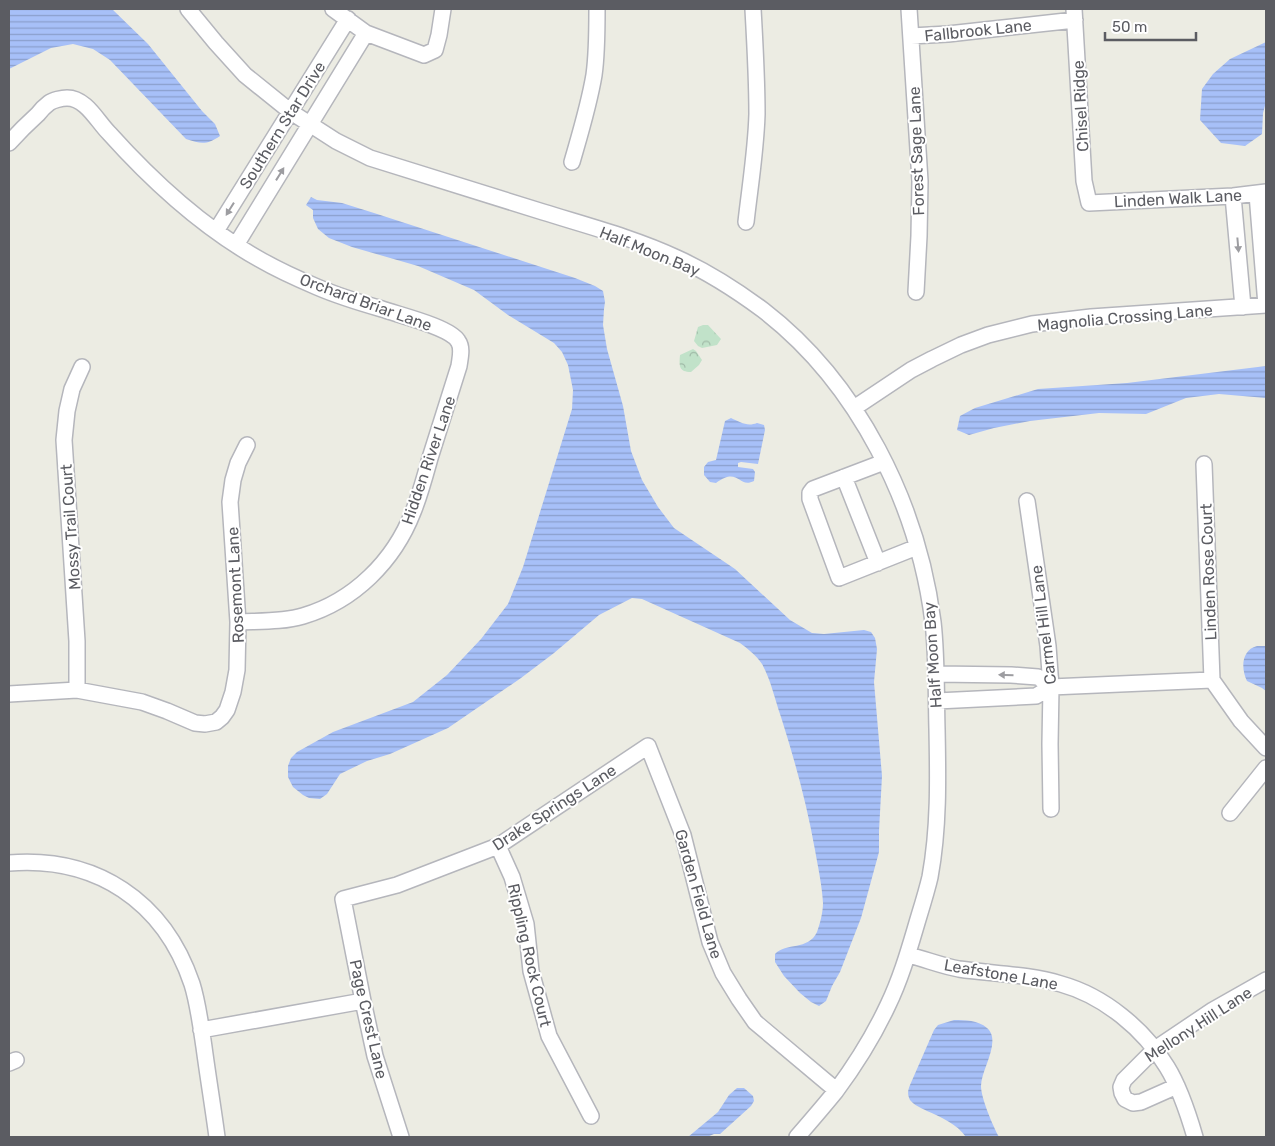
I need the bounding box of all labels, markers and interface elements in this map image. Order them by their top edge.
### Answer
scale bar [1105,10,1196,42]
street label: Fallbrook Lane [923,15,1033,46]
text: 50 m [1112,18,1147,36]
street label: Southern Star Drive [236,58,329,192]
street label: Chisel Ridge [1069,60,1092,152]
street label: Forest Sage Lane [905,86,928,216]
one-way arrow [275,167,285,180]
street label: Linden Walk Lane [1114,186,1243,211]
one-way arrow [225,203,234,216]
street label: Half Moon Bay [597,223,703,280]
one-way arrow [1234,237,1242,253]
street label: Orchard Briar Lane [297,270,434,335]
street label: Magnolia Crossing Lane [1036,300,1214,335]
street label: Hidden River Lane [398,393,459,527]
street label: Mossy Trail Court [57,463,84,591]
street label: Linden Rose Court [1197,503,1220,641]
street label: Rosemont Lane [223,526,248,644]
street label: Carmel Hill Lane [1027,564,1060,686]
street label: Half Moon Bay [919,601,946,709]
one-way arrow [997,671,1013,679]
street label: Drake Springs Lane [489,760,620,855]
street label: Garden Field Lane [671,827,726,961]
street label: Rippling Rock Court [504,882,555,1029]
street label: Leafstone Lane [942,955,1059,994]
street label: Page Crest Lane [346,958,391,1081]
street label: Mellony Hill Lane [1141,983,1255,1066]

